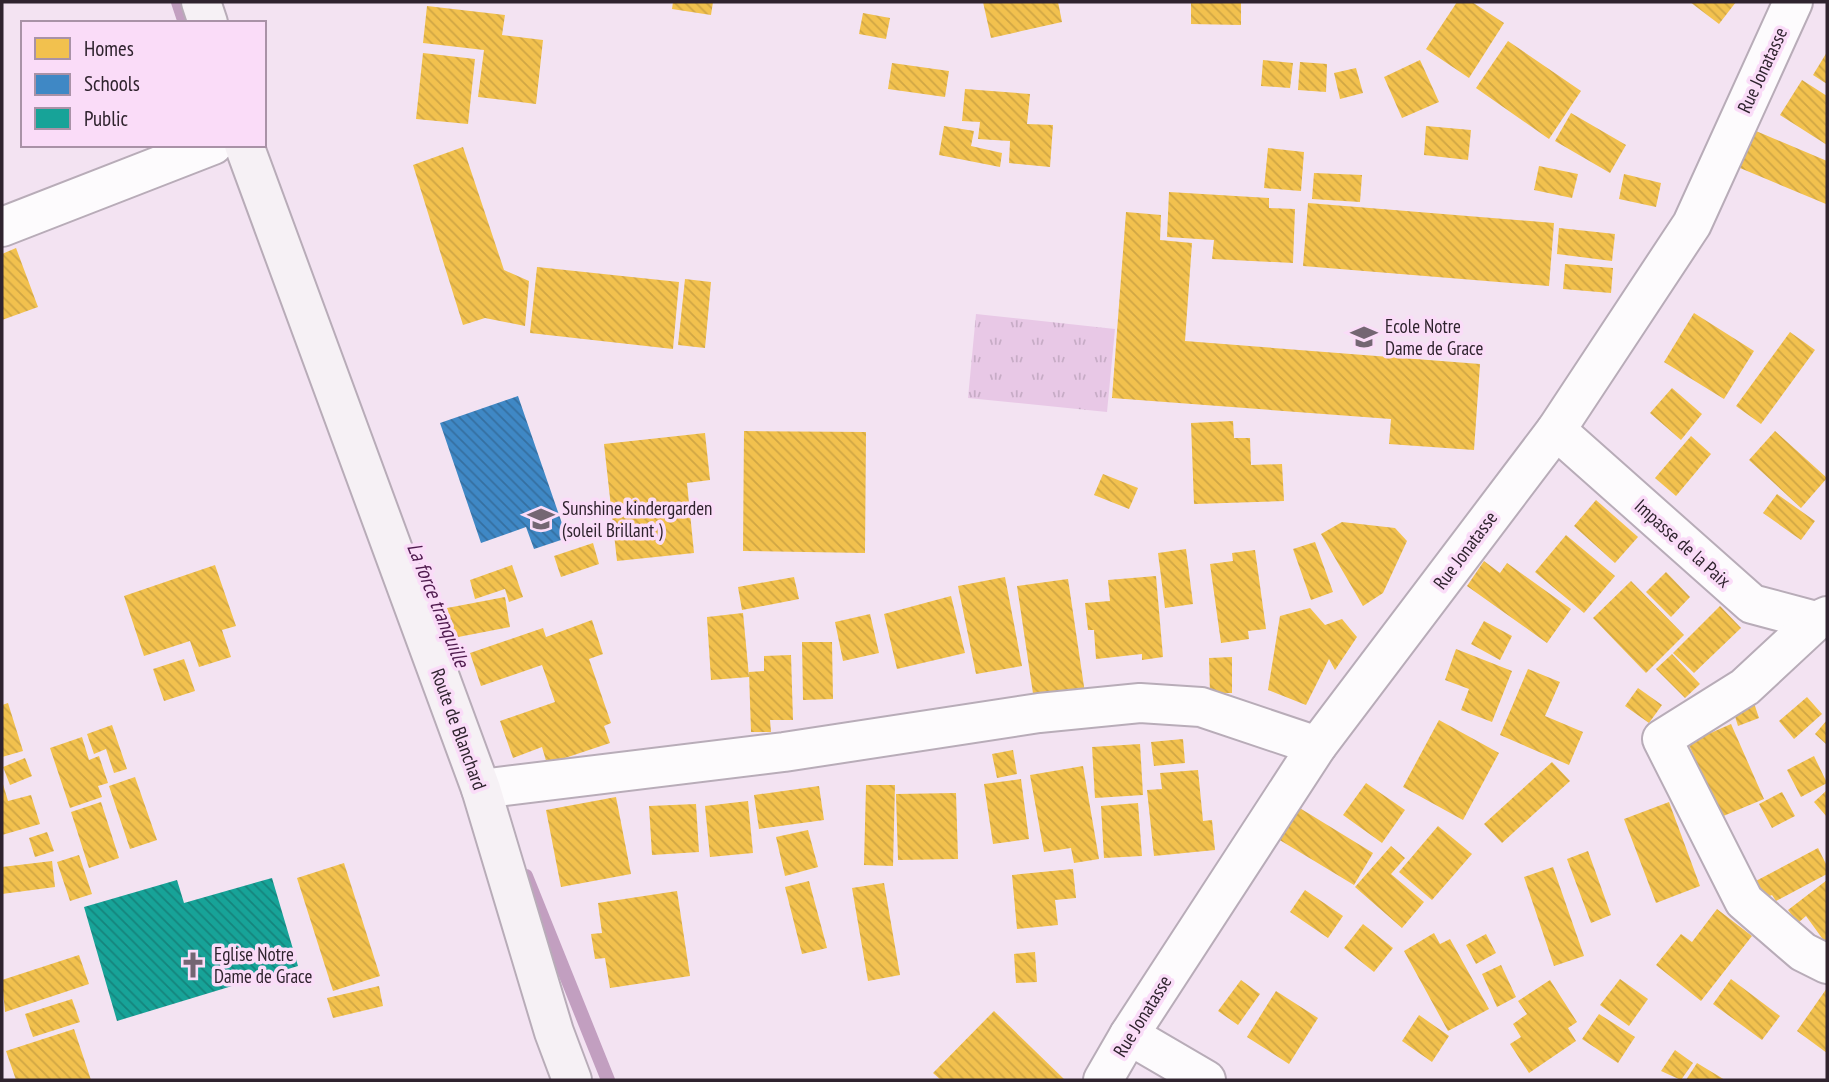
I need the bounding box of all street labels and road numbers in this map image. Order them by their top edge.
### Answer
street label: Rue Jonatasse [1732,23,1792,117]
street label: Impasse de la Paix [1630,494,1736,593]
street label: Rue Jonatasse [1428,506,1502,594]
street label: Route de Blanchard [426,665,492,793]
street label: Rue Jonatasse [1108,971,1176,1061]

